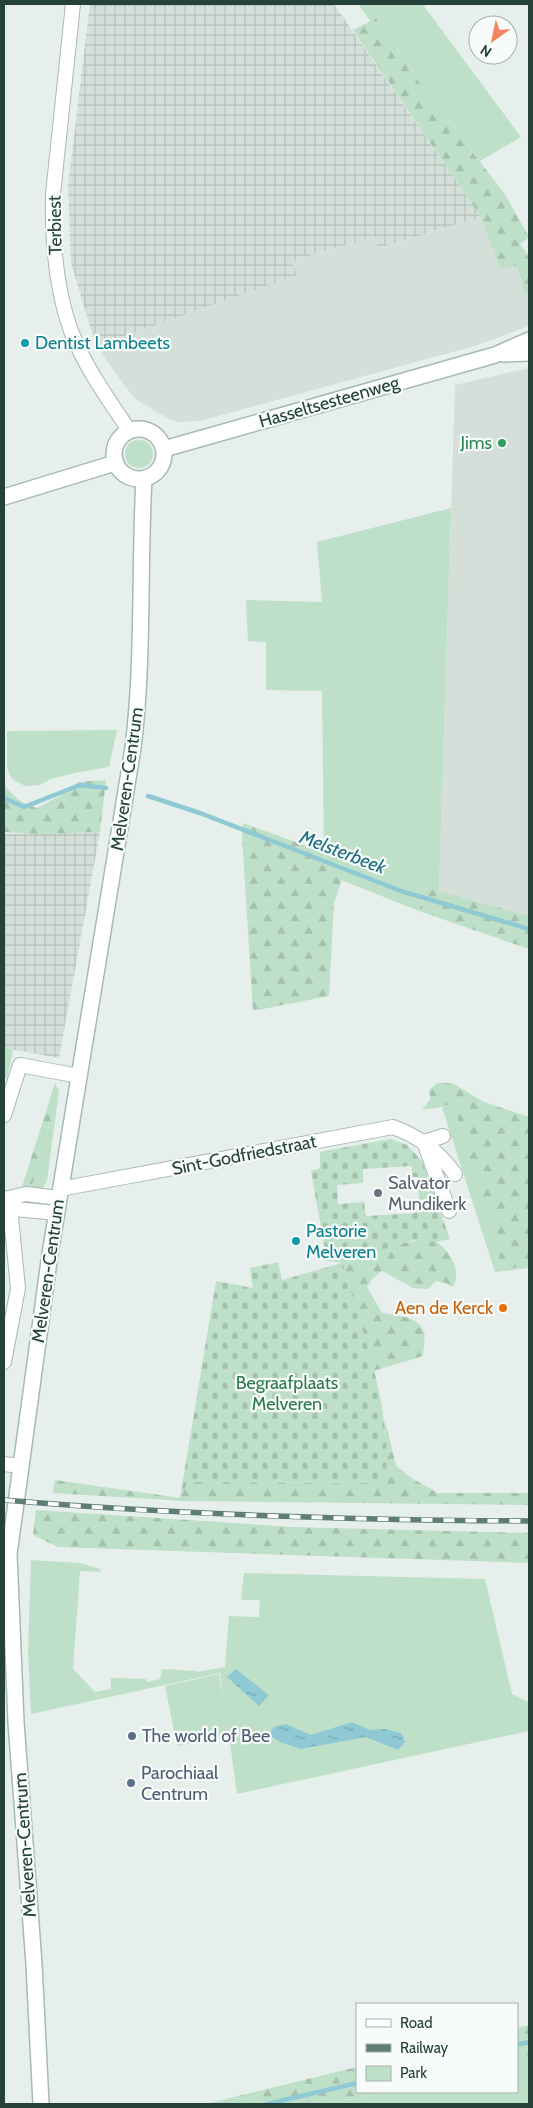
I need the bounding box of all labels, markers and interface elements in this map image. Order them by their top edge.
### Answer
north arrow [468,15,518,65]
text: N [477,41,495,61]
street label: Terbiest [43,195,67,255]
place label: Dentist Lambeets [35,332,170,354]
marker: Dentist Lambeets [19,337,31,349]
street label: Hasseltsesteenweg [256,371,403,433]
place label: Jims [460,432,492,454]
marker: Jims [496,437,508,449]
street label: Melveren-Centrum [106,706,148,852]
water label: Melsterbeek [296,825,390,879]
street label: Sint-Godfriedstraat [170,1130,318,1180]
place label: Salvator Mundikerk [388,1172,467,1215]
marker: Salvator Mundikerk [372,1187,384,1199]
street label: Melveren-Centrum [27,1198,69,1344]
place label: Pastorie Melveren [306,1220,376,1263]
marker: Pastorie Melveren [290,1235,302,1247]
place label: Aen de Kerck [395,1297,494,1319]
marker: Aen de Kerck [497,1302,509,1314]
park label: Begraafplaats Melveren [236,1372,338,1415]
place label: The world of Bee [142,1725,270,1747]
marker: The world of Bee [126,1730,138,1742]
place label: Parochiaal Centrum [141,1762,219,1805]
street label: Melveren-Centrum [9,1772,41,1918]
marker: Parochiaal Centrum [125,1777,137,1789]
legend [356,2003,518,2093]
text: Road [400,2014,433,2032]
text: Railway [400,2039,449,2057]
text: Park [400,2064,427,2082]

